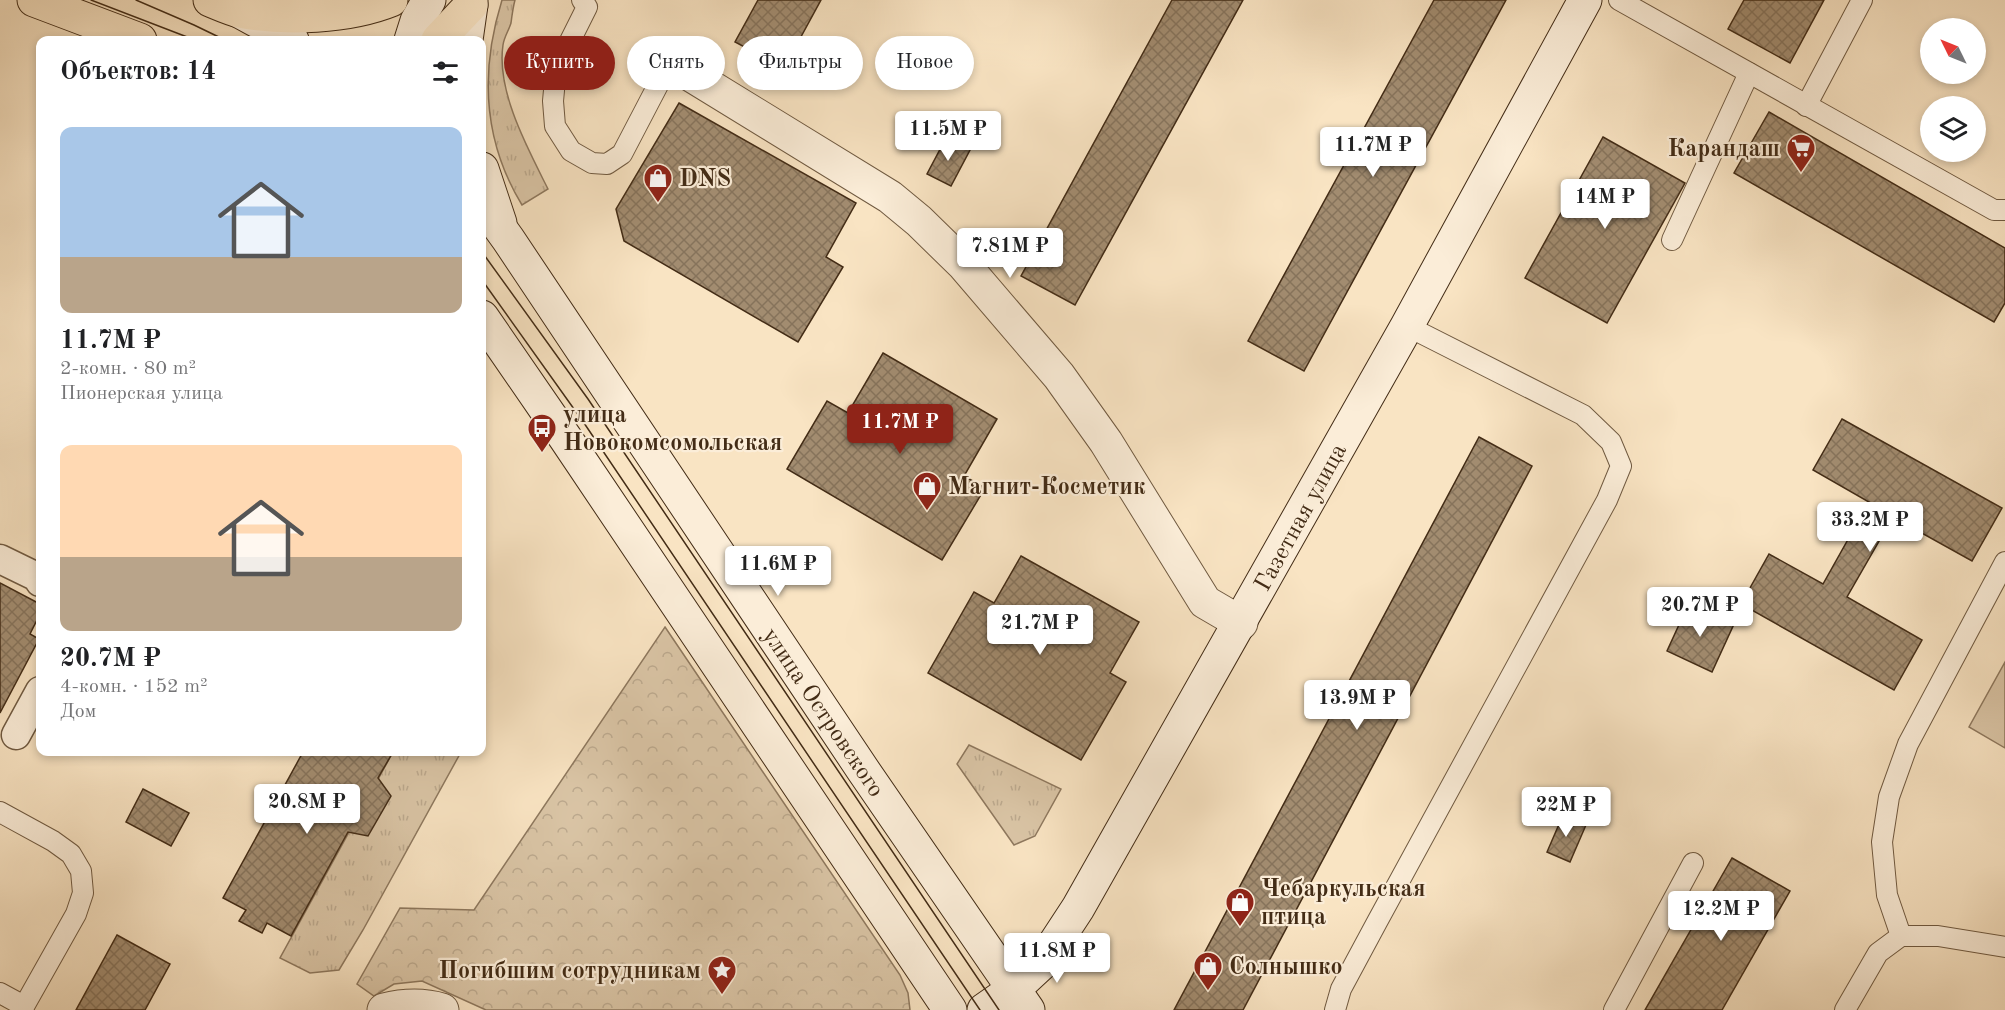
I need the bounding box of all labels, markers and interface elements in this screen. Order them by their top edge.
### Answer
north arrow [1920,18,1986,84]
map controls [1920,18,1986,162]
chip: Купить [504,36,615,90]
chip: Снять [627,36,725,90]
chip: Фильтры [737,36,863,90]
chip: Новое [875,36,974,90]
icon: filters [429,56,462,89]
text: Объектов: 14 [60,59,216,85]
button: layers [1920,96,1986,162]
pin: 11.5M ₽ [893,111,1003,162]
text: 11.5M ₽ [909,120,987,140]
pin: 11.7M ₽ [1318,127,1428,178]
supermarket icon: Карандаш [1785,132,1817,174]
text: 11.7M ₽ [1334,136,1412,156]
place label: Карандаш [1667,138,1780,162]
shop icon: DNS [642,162,674,204]
icon: home [207,166,315,274]
place label: DNS [679,168,731,192]
pin: 14M ₽ [1563,179,1647,230]
text: 14M ₽ [1575,188,1635,208]
pin: 7.81M ₽ [955,228,1065,279]
text: 7.81M ₽ [971,237,1049,257]
text: 11.7M ₽ [60,328,161,354]
text: 2-комн. · 80 m² [60,359,196,379]
text: Пионерская улица [60,384,223,404]
place label: улица Новокомсомольская [563,404,782,456]
pin: 11.7M ₽ [845,404,955,455]
bus stop icon: улица Новокомсомольская [526,412,558,454]
text: 11.7M ₽ [861,413,939,433]
street label: Газетная улица [1251,440,1352,596]
shop icon: Магнит-Косметик [911,470,943,512]
place label: Магнит-Косметик [948,476,1146,500]
icon: home [207,484,315,592]
pin: 33.2M ₽ [1815,502,1925,553]
text: 33.2M ₽ [1831,511,1909,531]
pin: 11.6M ₽ [723,546,833,597]
text: 11.6M ₽ [739,555,817,575]
pin: 20.7M ₽ [1645,587,1755,638]
text: 20.7M ₽ [1661,596,1739,616]
pin: 21.7M ₽ [985,605,1095,656]
text: 21.7M ₽ [1001,614,1079,634]
street label: улица Островского [757,624,888,802]
text: 20.7M ₽ [60,646,161,672]
text: 4-комн. · 152 m² [60,677,208,697]
pin: 13.9M ₽ [1302,680,1412,731]
text: 13.9M ₽ [1318,689,1396,709]
text: Дом [60,702,96,722]
pin: 20.8M ₽ [252,784,362,835]
pin: 22M ₽ [1524,787,1608,838]
text: 20.8M ₽ [268,793,346,813]
text: 22M ₽ [1536,796,1596,816]
place label: Чебаркульская птица [1261,878,1426,930]
shop icon: Чебаркульская птица [1224,886,1256,928]
pin: 12.2M ₽ [1666,891,1776,942]
text: 12.2M ₽ [1682,900,1760,920]
pin: 11.8M ₽ [1002,933,1112,984]
text: 11.8M ₽ [1018,942,1096,962]
shop icon: Солнышко [1192,950,1224,992]
place icon: Погибшим сотрудникам [706,954,738,996]
place label: Солнышко [1229,956,1343,980]
place label: Погибшим сотрудникам [438,960,701,984]

